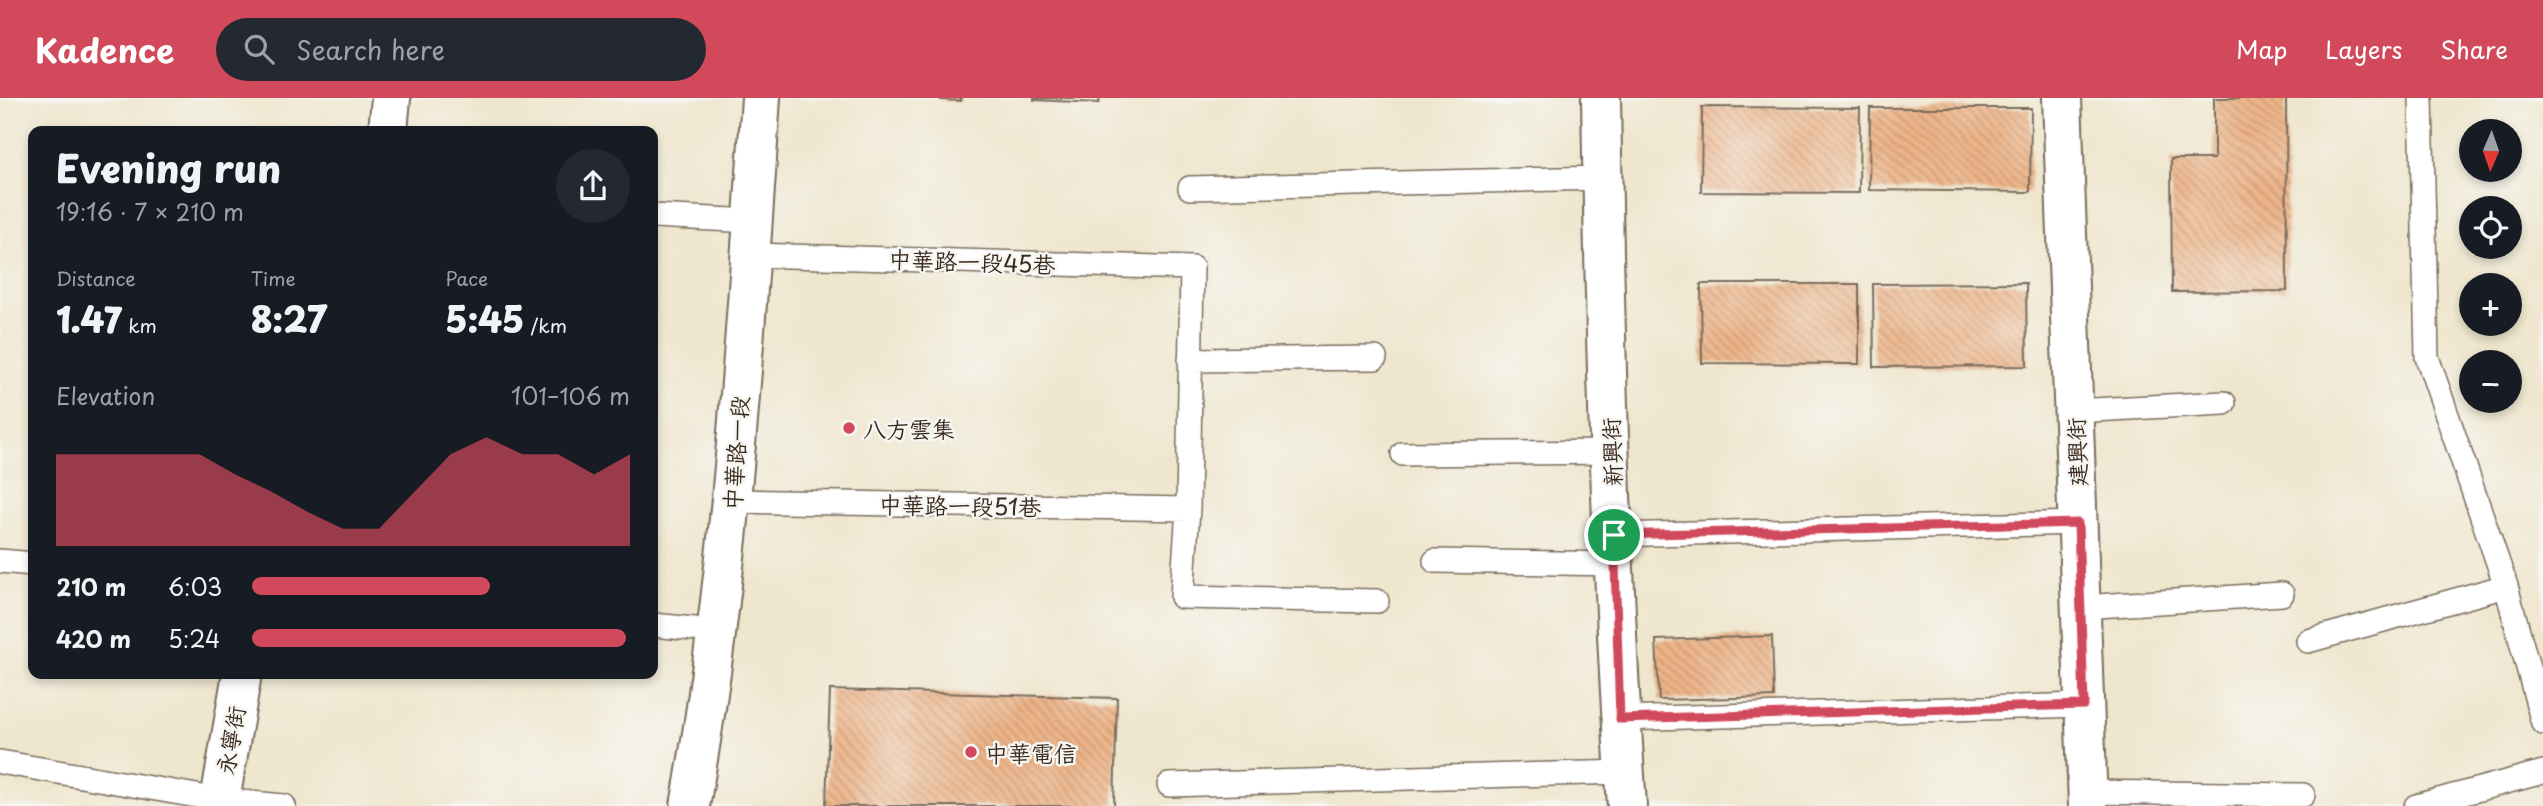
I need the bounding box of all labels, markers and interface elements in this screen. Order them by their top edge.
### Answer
search box [216,18,706,81]
text: Kadence [35,24,174,74]
icon: search [240,30,278,68]
text: Search here [296,30,445,69]
text: Map [2236,31,2287,67]
text: Layers [2325,31,2402,67]
text: Share [2440,31,2508,67]
north arrow [2459,119,2522,182]
map controls [2459,119,2522,413]
text: Evening run [56,139,281,196]
button: share [556,149,630,223]
text: 19:16 · 7 × 210 m [56,194,244,229]
button: locate [2459,196,2522,259]
street label: 中華路一段45巷 [888,241,1057,281]
text: Distance [56,264,136,292]
text: Time [251,264,296,292]
text: Pace [445,264,488,292]
button: + [2459,273,2522,336]
text: 1.47 [56,292,122,345]
text: 8:27 [251,292,327,345]
text: 5:45 [445,292,524,345]
text: km [122,311,157,339]
text: /km [524,311,567,339]
button: − [2459,350,2522,413]
text: Elevation [56,378,155,413]
text: 101–106 m [511,378,630,413]
street label: 中華路一段 [714,394,756,512]
place label: 八方雲集 [863,411,955,446]
street label: 新興街 [1592,417,1630,487]
street label: 建興街 [2057,417,2095,487]
marker: 八方雲集 [841,420,857,436]
street label: 中華路一段51巷 [878,486,1043,524]
pin [1584,505,1644,565]
icon: arrive [1595,516,1633,554]
text: 210 m [56,569,126,604]
text: 6:03 [168,569,222,604]
text: 420 m [56,621,131,656]
text: 5:24 [168,621,220,656]
street label: 永寧街 [207,703,253,777]
place label: 中華電信 [985,735,1077,770]
marker: 中華電信 [963,744,979,760]

